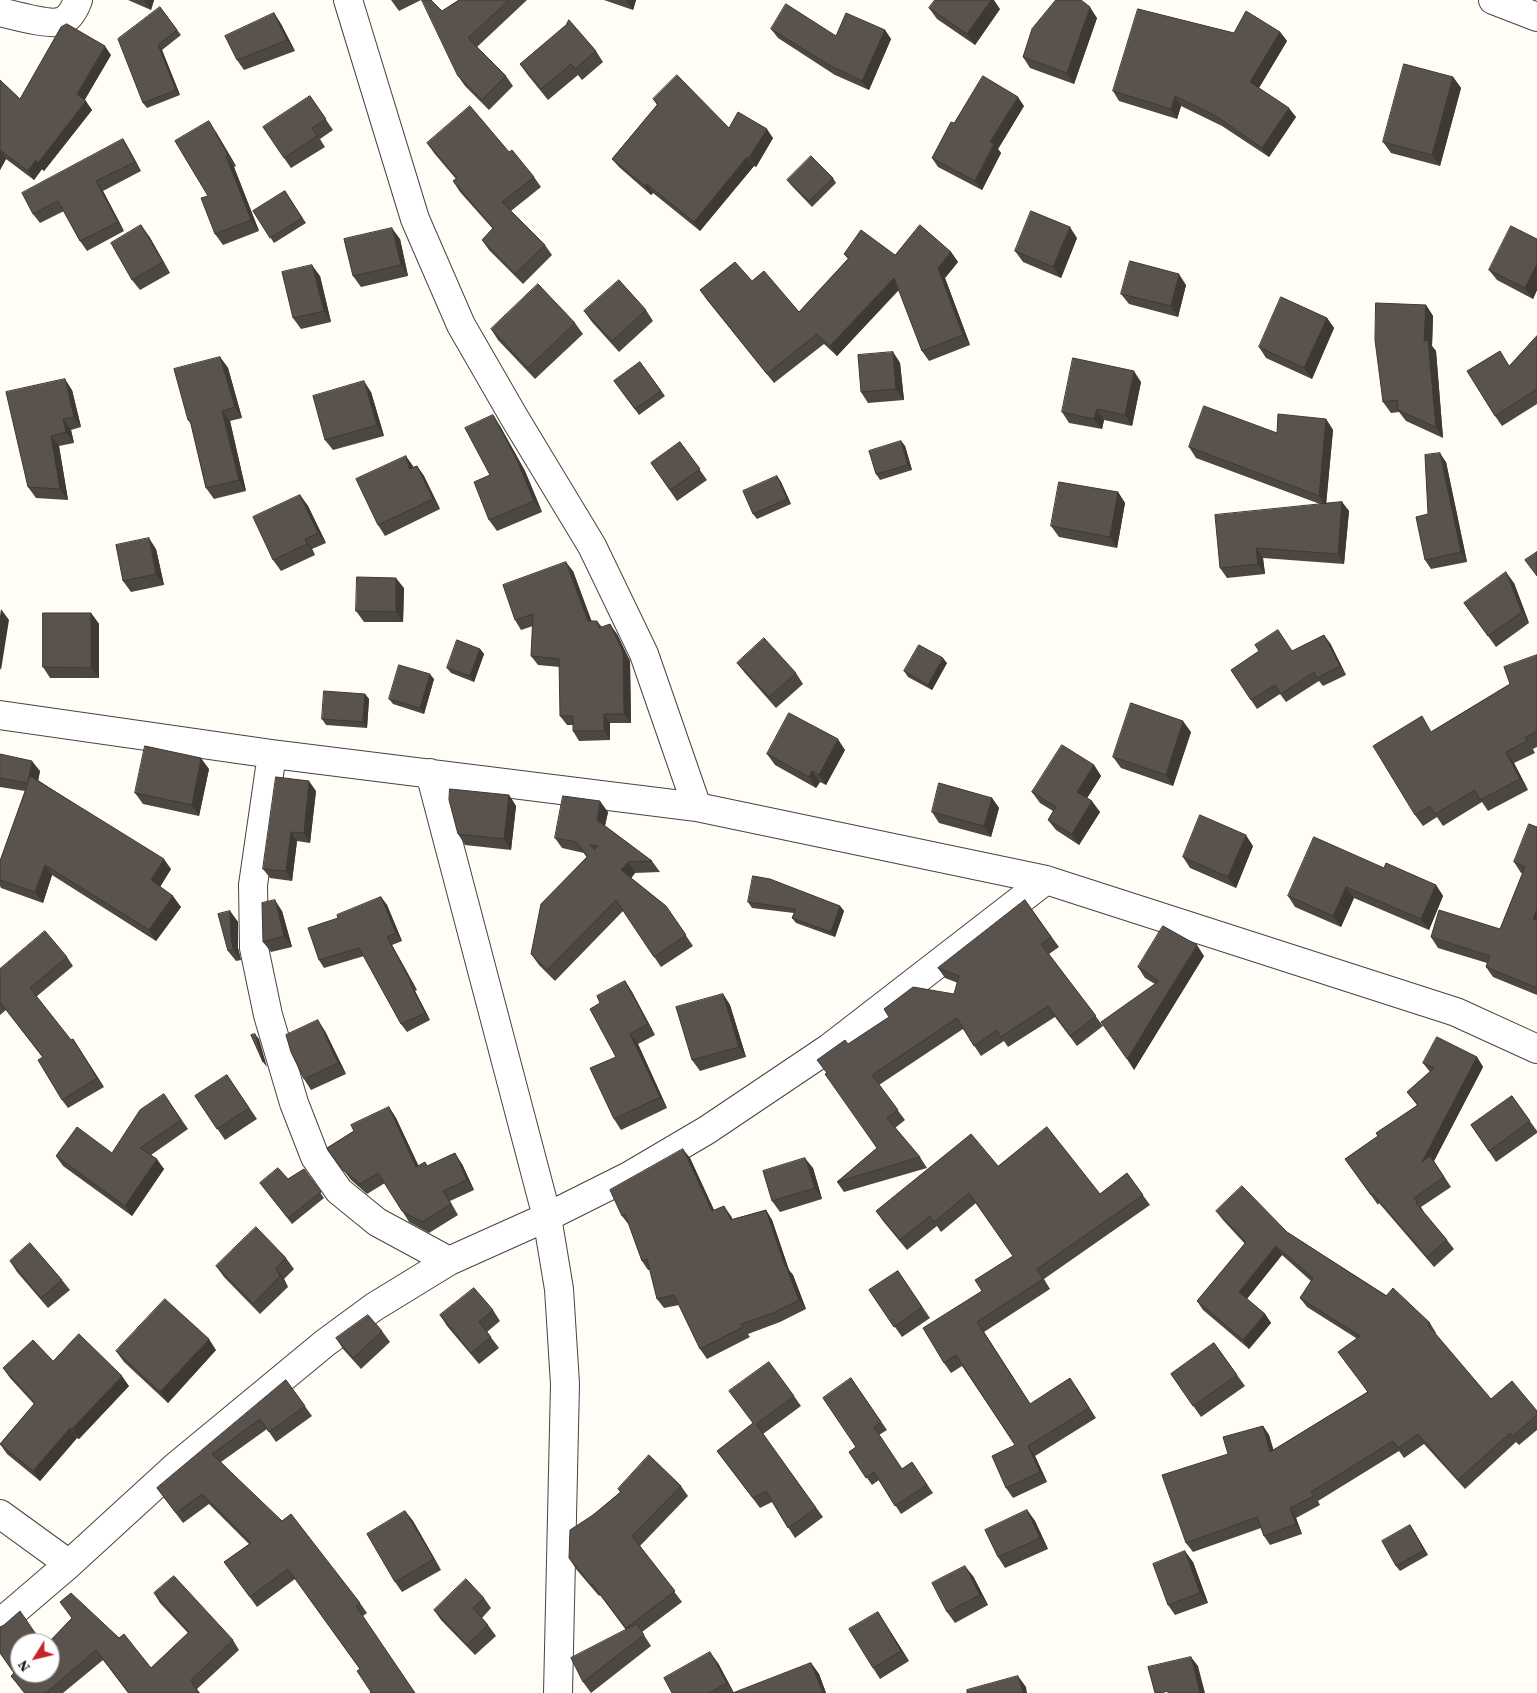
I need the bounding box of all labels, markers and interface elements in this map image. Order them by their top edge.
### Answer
north arrow [10,1633,60,1683]
text: N [13,1656,35,1676]

